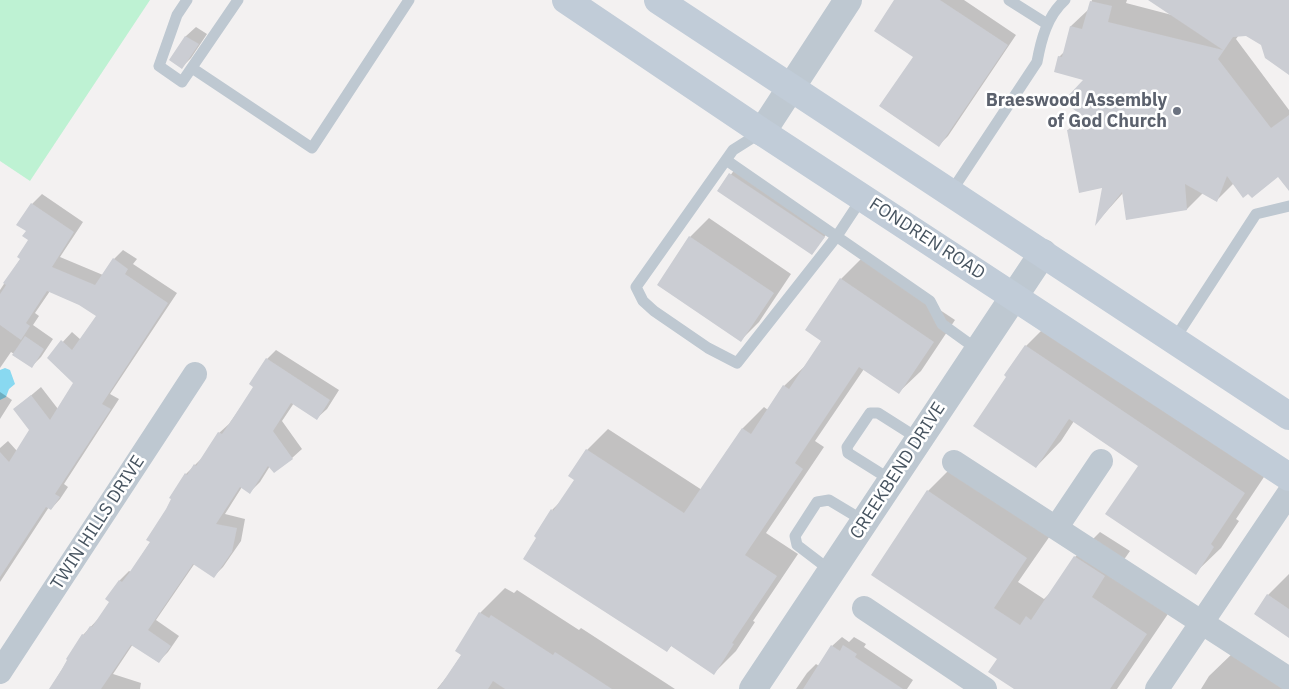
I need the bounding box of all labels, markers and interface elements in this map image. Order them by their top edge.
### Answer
place label: Braeswood Assembly of God Church [986,90,1167,132]
marker: Braeswood Assembly of God Church [1171,105,1183,117]
street label: FONDREN ROAD [865,194,989,284]
street label: CREEKBEND DRIVE [846,399,950,543]
street label: TWIN HILLS DRIVE [47,452,149,594]

